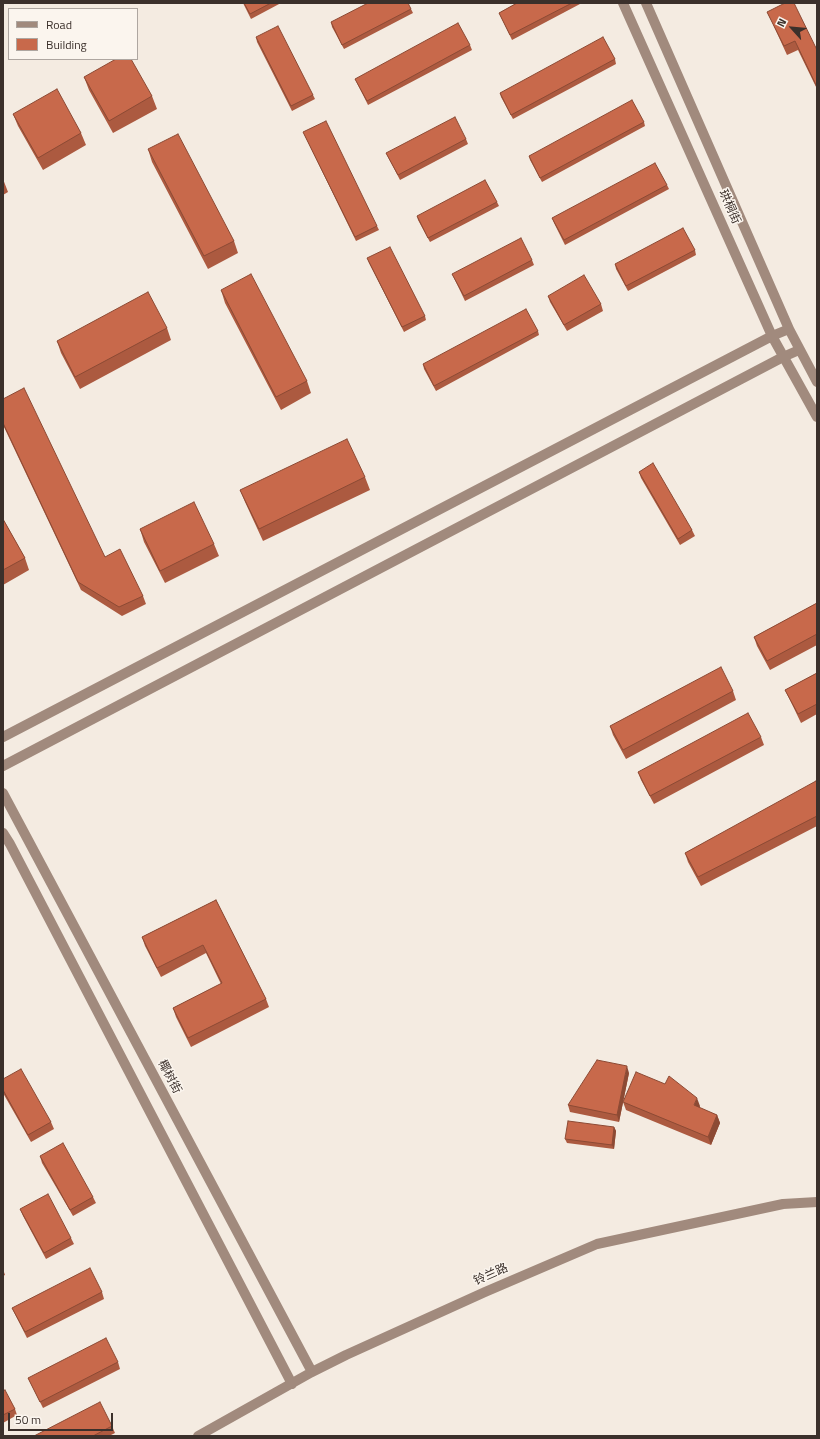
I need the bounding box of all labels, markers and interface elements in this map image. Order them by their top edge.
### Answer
legend [8,8,138,60]
north arrow [772,8,812,48]
text: Road [46,15,72,34]
text: N [772,16,790,30]
text: Building [46,35,87,54]
street label: 珙桐街 [715,188,743,226]
street label: 椰树街 [154,1058,184,1096]
street label: 铃兰路 [472,1261,510,1289]
scale bar [10,1405,115,1431]
text: 50 m [15,1410,41,1429]

